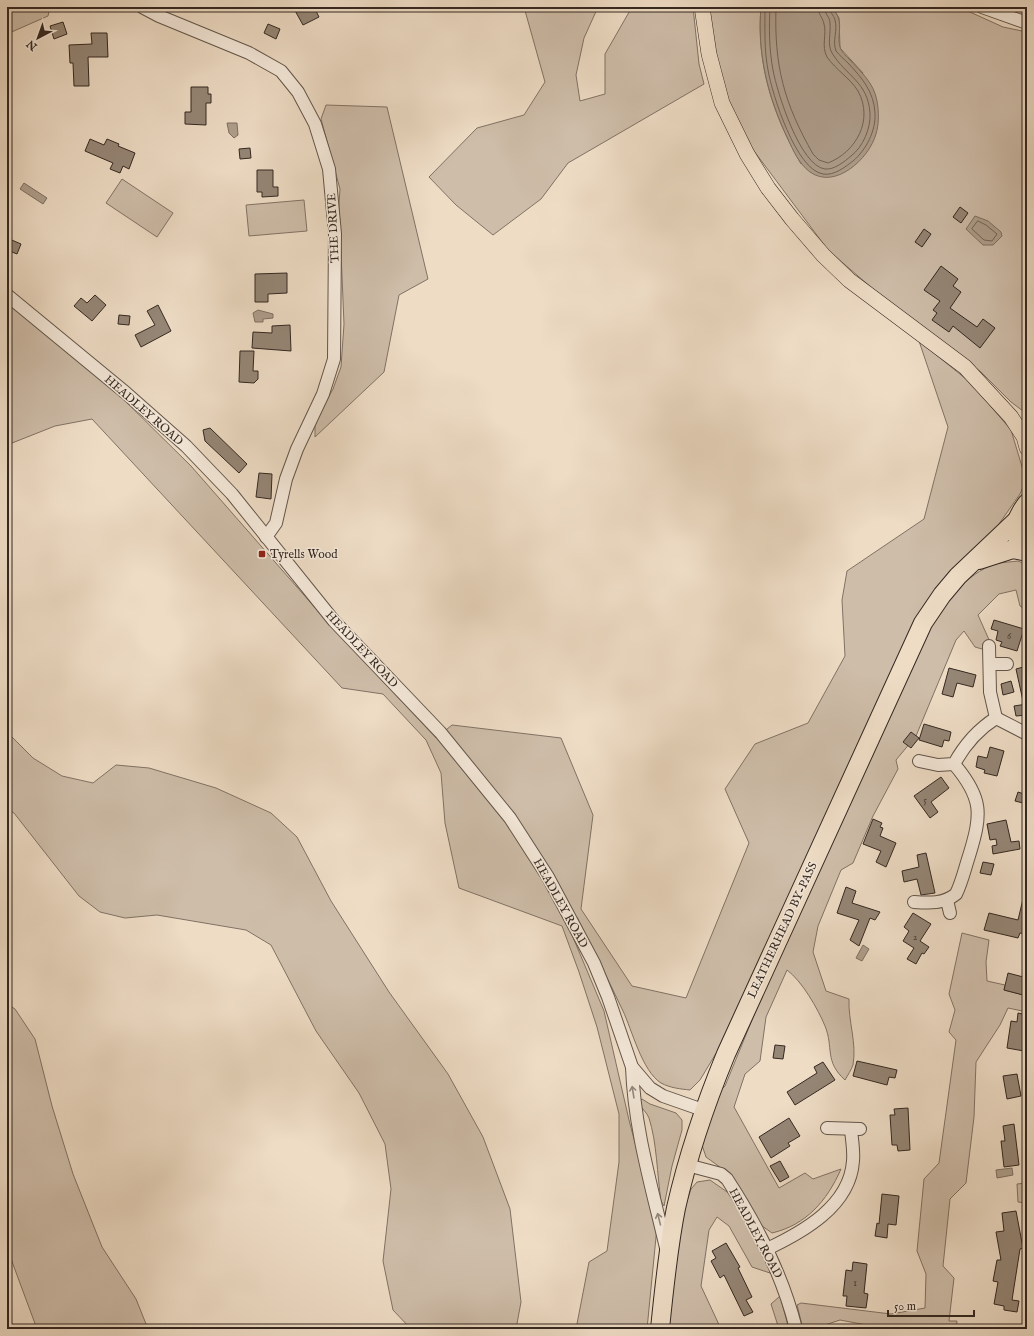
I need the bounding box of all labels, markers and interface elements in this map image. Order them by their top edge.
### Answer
north arrow [18,18,58,58]
text: N [24,36,41,54]
street label: THE DRIVE [324,193,343,263]
street label: HEADLEY ROAD [101,372,187,449]
place label: Tyrells Wood [270,547,338,562]
marker: Tyrells Wood [257,549,267,559]
street label: HEADLEY ROAD [322,608,401,691]
house number: 6 [1007,630,1012,643]
house number: 5 [923,794,927,807]
street label: HEADLEY ROAD [530,856,592,951]
street label: LEATHERHEAD BY-PASS [744,860,821,1001]
house number: 2 [913,931,918,944]
one-way arrow [629,1085,637,1098]
street label: HEADLEY ROAD [725,1186,786,1281]
one-way arrow [655,1213,663,1226]
house number: 1 [853,1277,857,1290]
scale bar [888,1292,974,1318]
text: 50 m [894,1299,916,1314]

